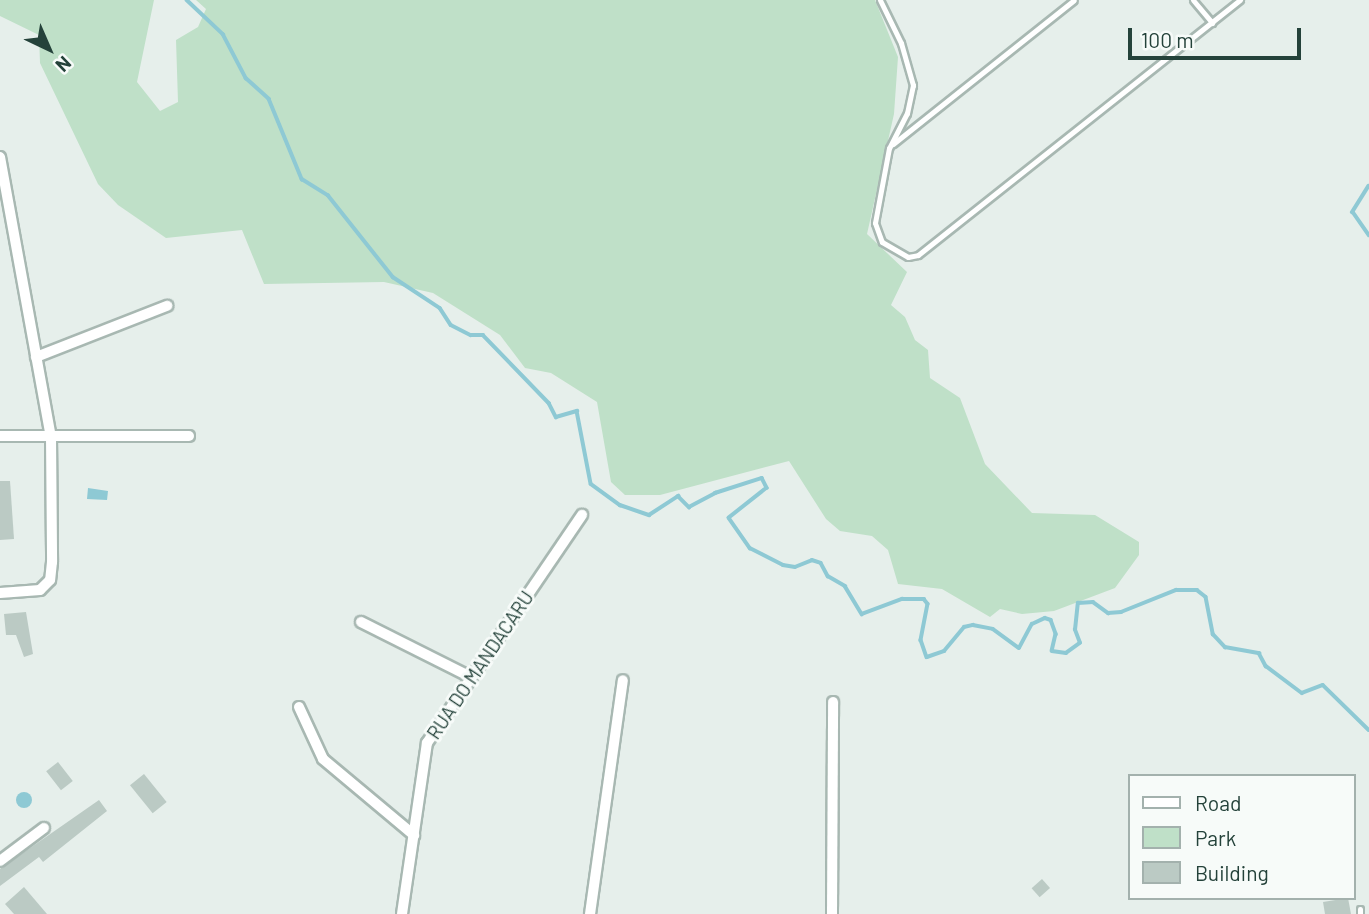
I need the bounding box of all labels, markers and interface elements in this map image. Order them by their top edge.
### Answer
north arrow [14,14,84,84]
scale bar [1131,14,1304,58]
text: 100 m [1141,27,1194,52]
text: N [51,52,76,77]
street label: RUA DO MANDACARU [422,587,538,743]
legend [1128,774,1355,900]
text: Road [1195,790,1241,815]
text: Park [1195,825,1236,850]
text: Building [1195,860,1269,885]

